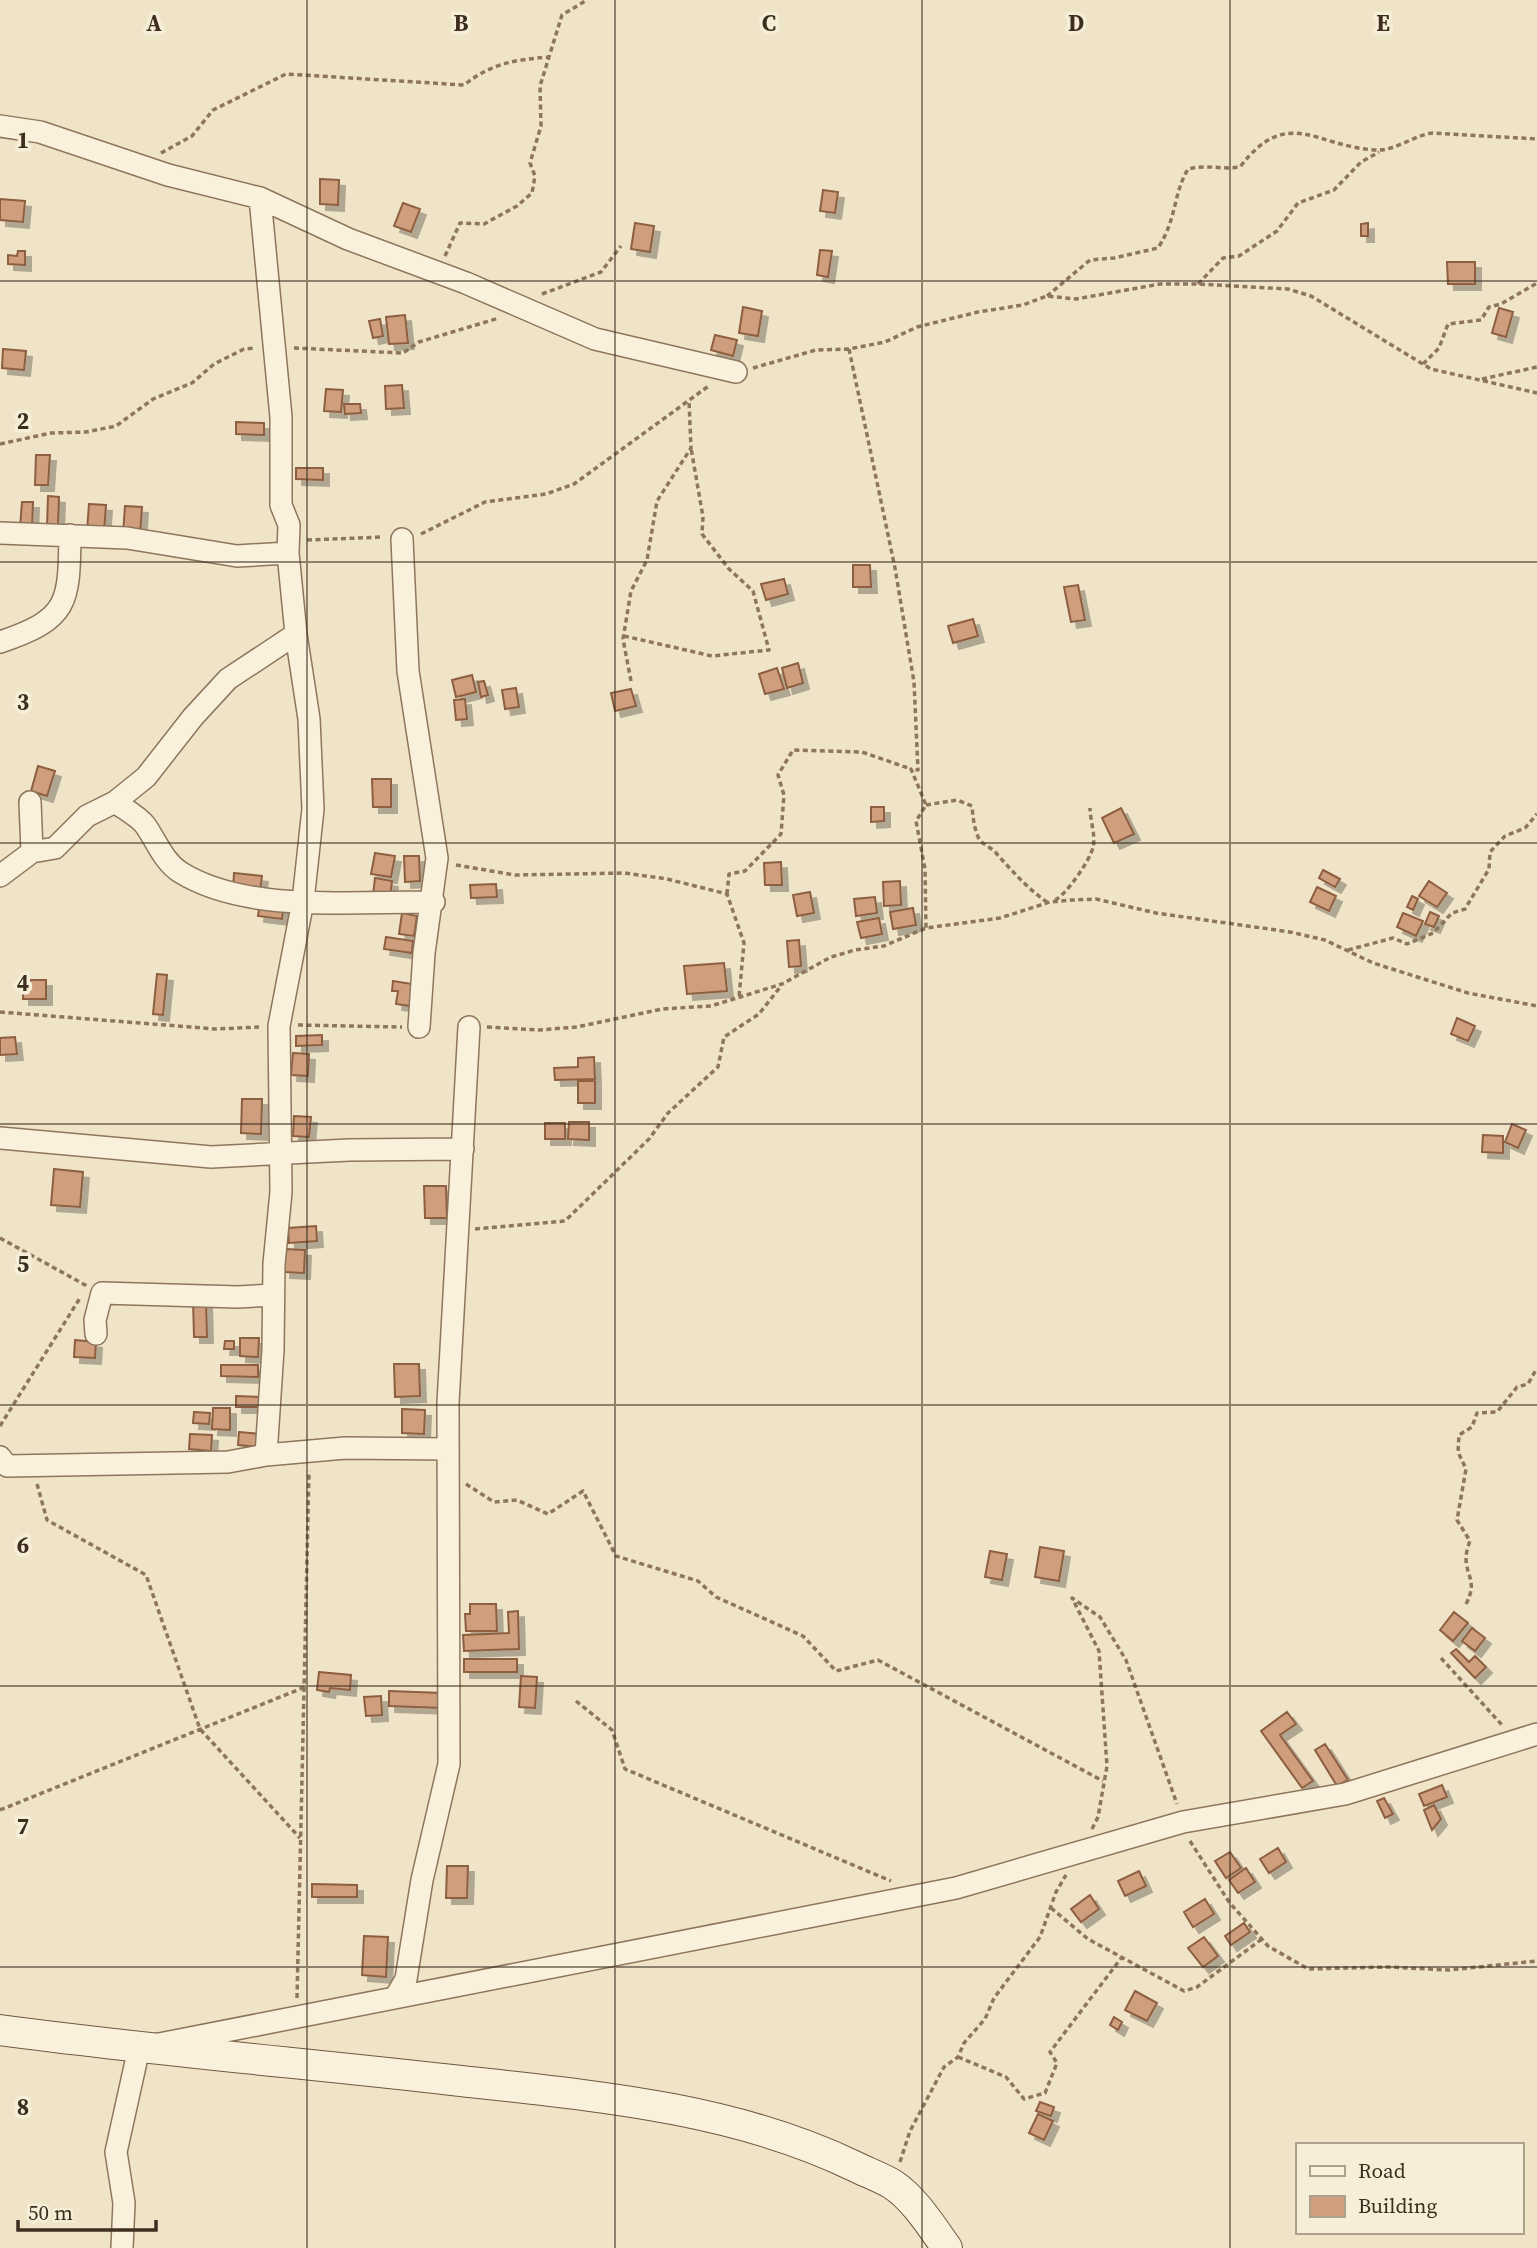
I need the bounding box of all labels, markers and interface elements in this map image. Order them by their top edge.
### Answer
text: A [146,7,162,39]
text: B [454,7,469,39]
text: C [762,7,776,39]
text: D [1068,7,1084,39]
text: E [1376,7,1390,39]
text: 1 [17,124,29,156]
text: 2 [17,405,29,437]
text: 3 [17,686,29,718]
text: 4 [17,967,29,999]
text: 5 [17,1248,29,1280]
text: 6 [17,1529,29,1561]
text: 7 [17,1810,29,1842]
text: 8 [17,2091,29,2123]
legend [1296,2143,1523,2234]
text: Road [1358,2156,1406,2185]
scale bar [18,2188,156,2232]
text: Building [1358,2191,1437,2220]
text: 50 m [28,2198,73,2227]

